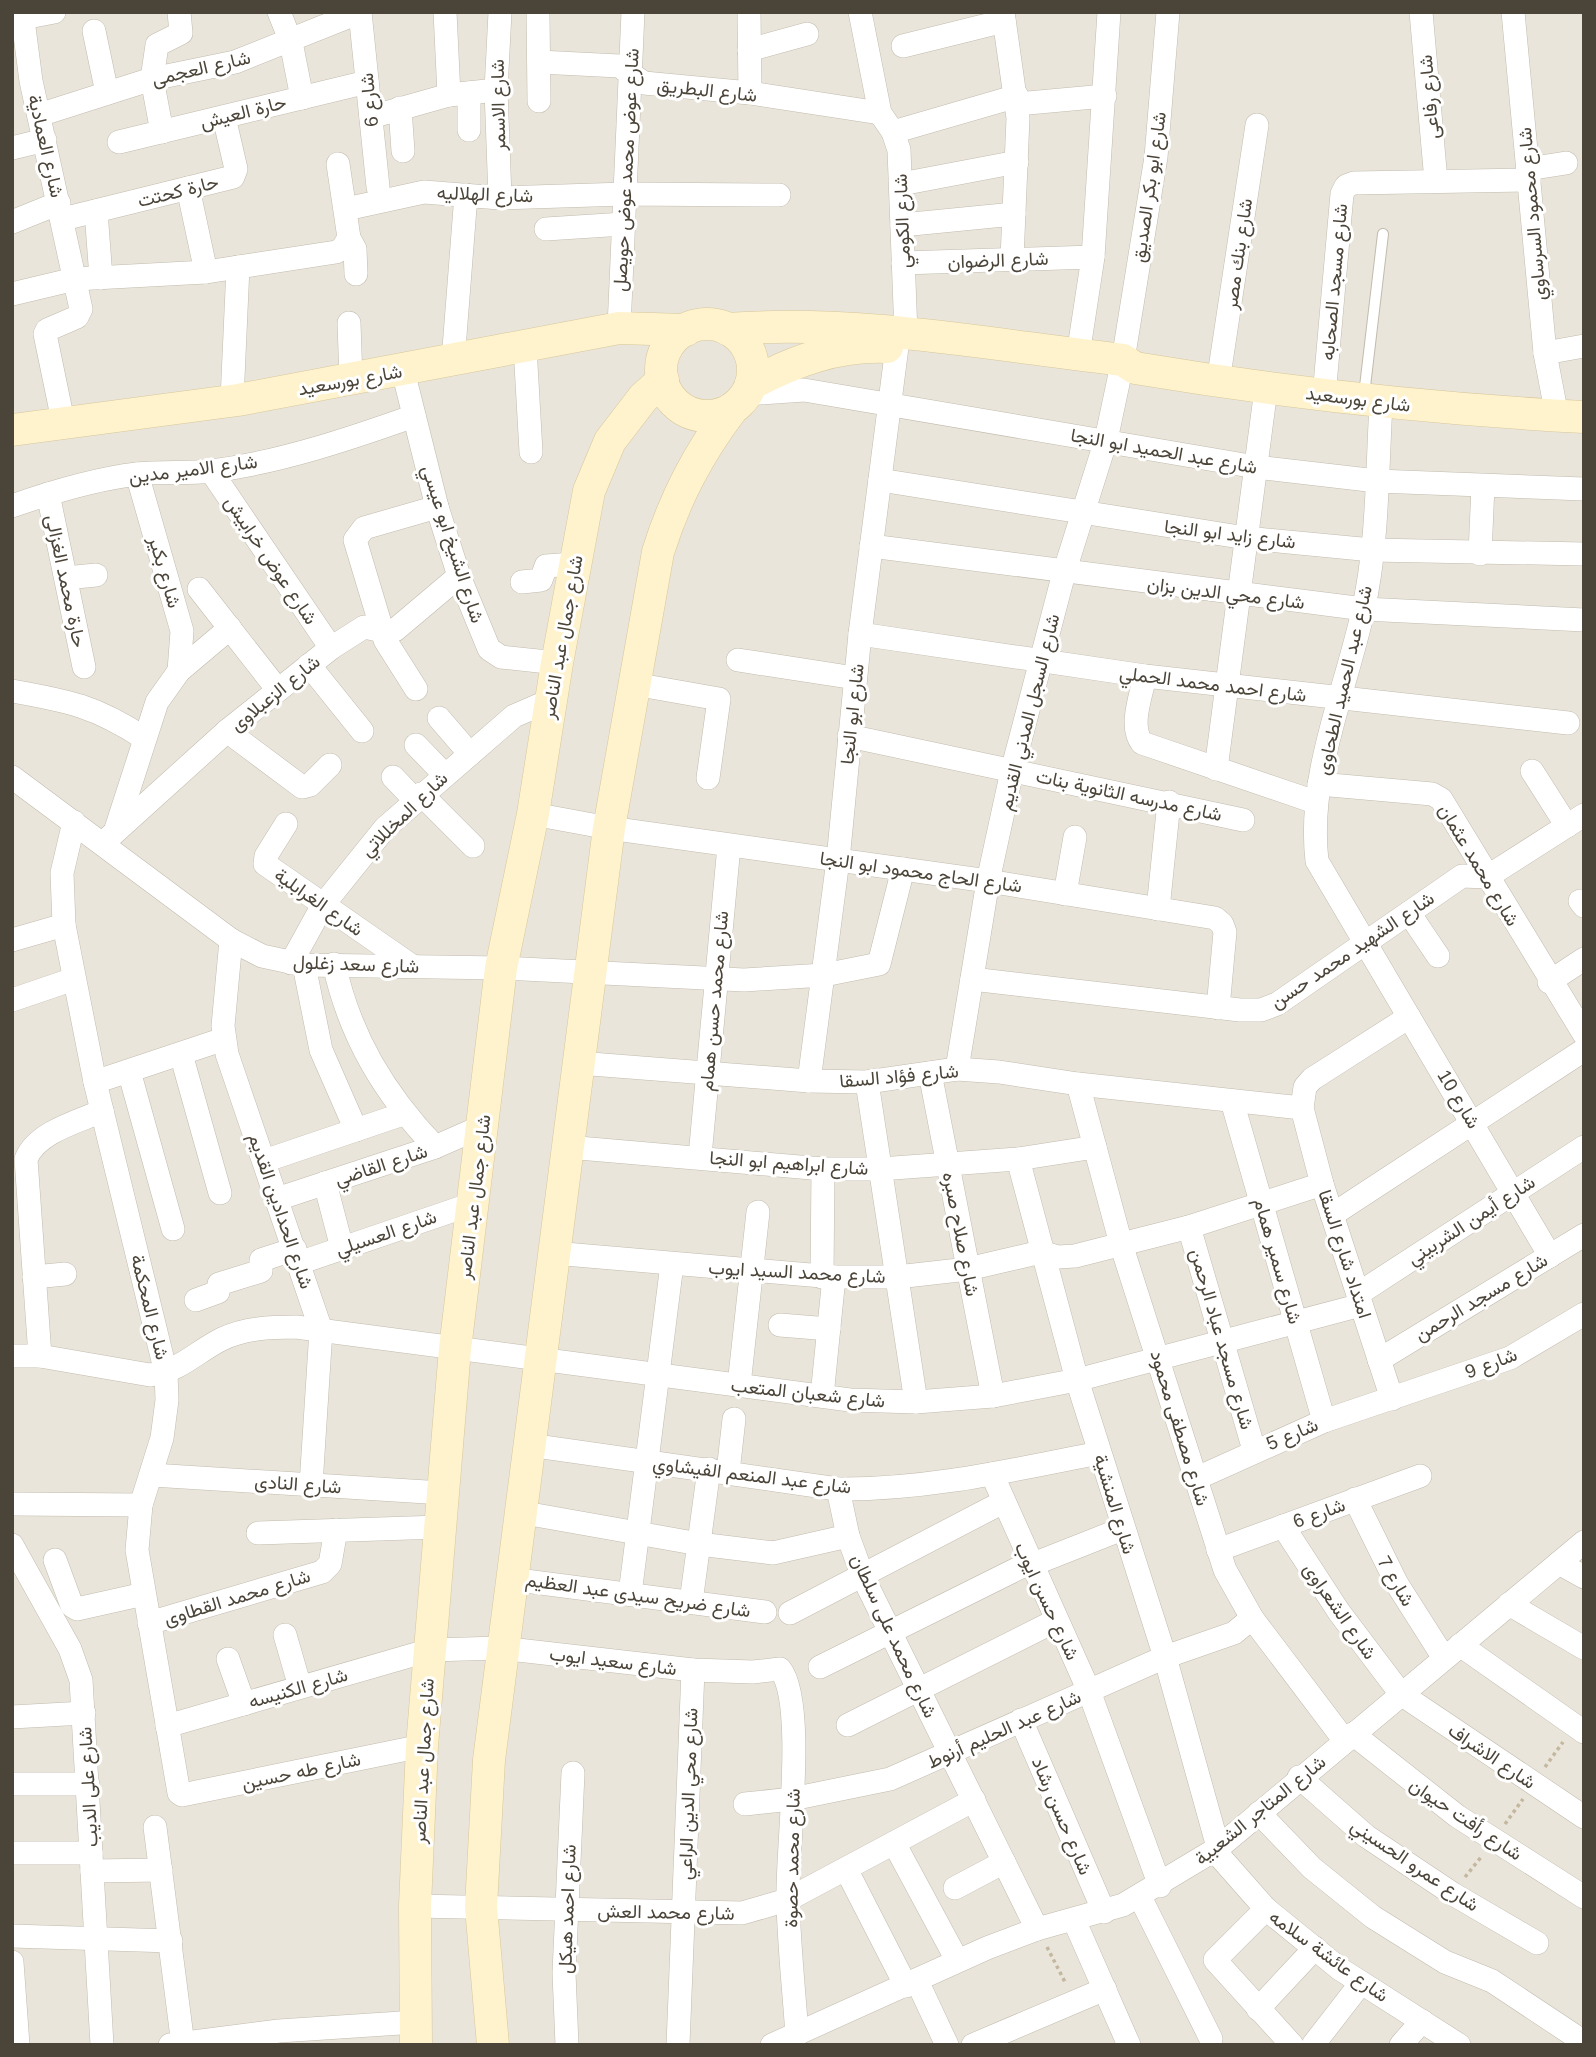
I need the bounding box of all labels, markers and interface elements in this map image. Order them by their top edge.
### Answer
street label: شارع العجمى [150,46,253,92]
street label: شارع عوض محمد عوض حويصل [609,48,645,292]
street label: شارع رفاعى [1415,54,1445,140]
street label: شارع الاسمر [487,59,511,152]
street label: شارع 6 [356,72,384,128]
street label: شارع البطريق [656,74,758,108]
street label: حارة العيش [198,91,288,134]
street label: شارع العمادية [22,92,68,200]
street label: شارع ابو بكر الصديق [1128,110,1172,264]
street label: شارع محمود السرساوي [1514,126,1555,302]
street label: حارة كحتت [135,171,221,212]
street label: شارع الكومي [890,173,919,269]
street label: شارع الهلاليه [436,182,534,208]
street label: شارع بنك مصر [1220,197,1258,312]
street label: شارع مسجد الصحابه [1317,203,1353,362]
street label: شارع الرضوان [947,248,1049,274]
street label: شارع بورسعيد [296,361,404,401]
street label: شارع بورسعيد [1304,382,1412,418]
street label: شارع عبد الحميد ابو النجا [1069,424,1259,480]
street label: شارع الامير مدين [127,451,259,489]
street label: شارع الشيخ ابو عيسي [413,462,488,627]
street label: شارع عوض خرابيش [219,492,322,629]
street label: حارة محمد الغزالى [41,513,90,650]
street label: شارع زايد ابو النجا [1163,516,1297,554]
street label: شارع بكير [143,533,185,611]
street label: شارع جمال عبد الناصر [537,553,589,722]
street label: شارع محي الدين بزان [1145,573,1306,618]
street label: شارع عبد الحميد الطحاوى [1312,583,1378,777]
street label: شارع السجل المدني القديم [994,612,1068,814]
street label: شارع الزعبلاوى [226,651,325,737]
street label: شارع ابو النجا [836,662,870,766]
street label: شارع احمد محمد الحملي [1118,662,1308,711]
street label: شارع مدرسه الثانوية بنات [1034,765,1224,827]
street label: شارع المخللاتي [356,767,455,864]
street label: شارع محمد عثمان [1433,800,1524,931]
street label: شارع الحاج محمود ابو النجا [818,847,1023,899]
street label: شارع الغرابلية [270,864,367,942]
street label: شارع الشهيد محمد حسن [1266,887,1439,1014]
street label: شارع محمد حسن همام [696,910,734,1092]
street label: شارع سعد زغلول [292,951,419,979]
street label: شارع فؤاد السقا [838,1060,960,1094]
street label: شارع 10 [1432,1066,1485,1133]
street label: شارع جمال عبد الناصر [453,1113,497,1282]
street label: شارع الحدادين القديم [243,1131,317,1292]
street label: شارع القاضي [332,1140,431,1195]
street label: شارع ابراهيم ابو النجا [709,1147,869,1181]
street label: شارع صلاح صبره [937,1170,983,1298]
street label: شارع أيمن الشربيني [1403,1171,1541,1273]
street label: امتداد شارع السقا [1312,1187,1376,1322]
street label: شارع سمير همام [1248,1196,1306,1327]
street label: شارع العسيلي [333,1206,441,1265]
street label: شارع مسجد عباد الرحمن [1184,1246,1258,1432]
street label: شارع مسجد الرحمن [1411,1249,1552,1347]
street label: شارع المحكمة [125,1252,173,1362]
street label: شارع محمد السيد ايوب [708,1257,886,1289]
street label: شارع 9 [1462,1344,1521,1384]
street label: شارع مصطفى محمود [1144,1348,1214,1509]
street label: شارع شعبان المتعب [730,1374,886,1414]
street label: شارع 5 [1263,1414,1322,1456]
street label: شارع المنشية [1088,1451,1140,1557]
street label: شارع عبد المنعم الفيشاوي [651,1452,852,1503]
street label: شارع النادى [254,1470,342,1500]
street label: شارع 6 [1290,1494,1349,1534]
street label: شارع حسن ايوب [1009,1539,1083,1664]
street label: شارع محمد على سلطان [845,1551,941,1722]
street label: شارع 7 [1372,1552,1419,1611]
street label: شارع الشعراوى [1297,1559,1381,1664]
street label: شارع محمد القطاوى [161,1565,313,1631]
street label: شارع ضريح سيدى عبد العظيم [524,1569,752,1624]
street label: شارع سعيد ايوب [548,1643,678,1681]
street label: شارع الكنيسه [246,1664,351,1714]
street label: شارع جمال عبد الناصر [408,1678,440,1845]
street label: شارع عبد الحليم أرنوط [924,1686,1085,1774]
street label: شارع محي الدين الراعي [675,1708,706,1881]
street label: شارع الاشراف [1443,1719,1540,1794]
street label: شارع على الديب [74,1726,104,1848]
street label: شارع طه حسين [240,1748,363,1796]
street label: شارع المتاجر الشعبية [1190,1751,1331,1871]
street label: شارع حسن رشاد [1026,1754,1096,1879]
street label: شارع رأفت حيوان [1405,1774,1526,1866]
street label: شارع محمد حصوة [780,1788,806,1928]
street label: شارع عمرو الحسيني [1344,1814,1483,1920]
street label: شارع احمد هيكل [554,1844,582,1974]
street label: شارع محمد العش [597,1900,735,1926]
street label: شارع عائشة سلامه [1264,1906,1393,2008]

